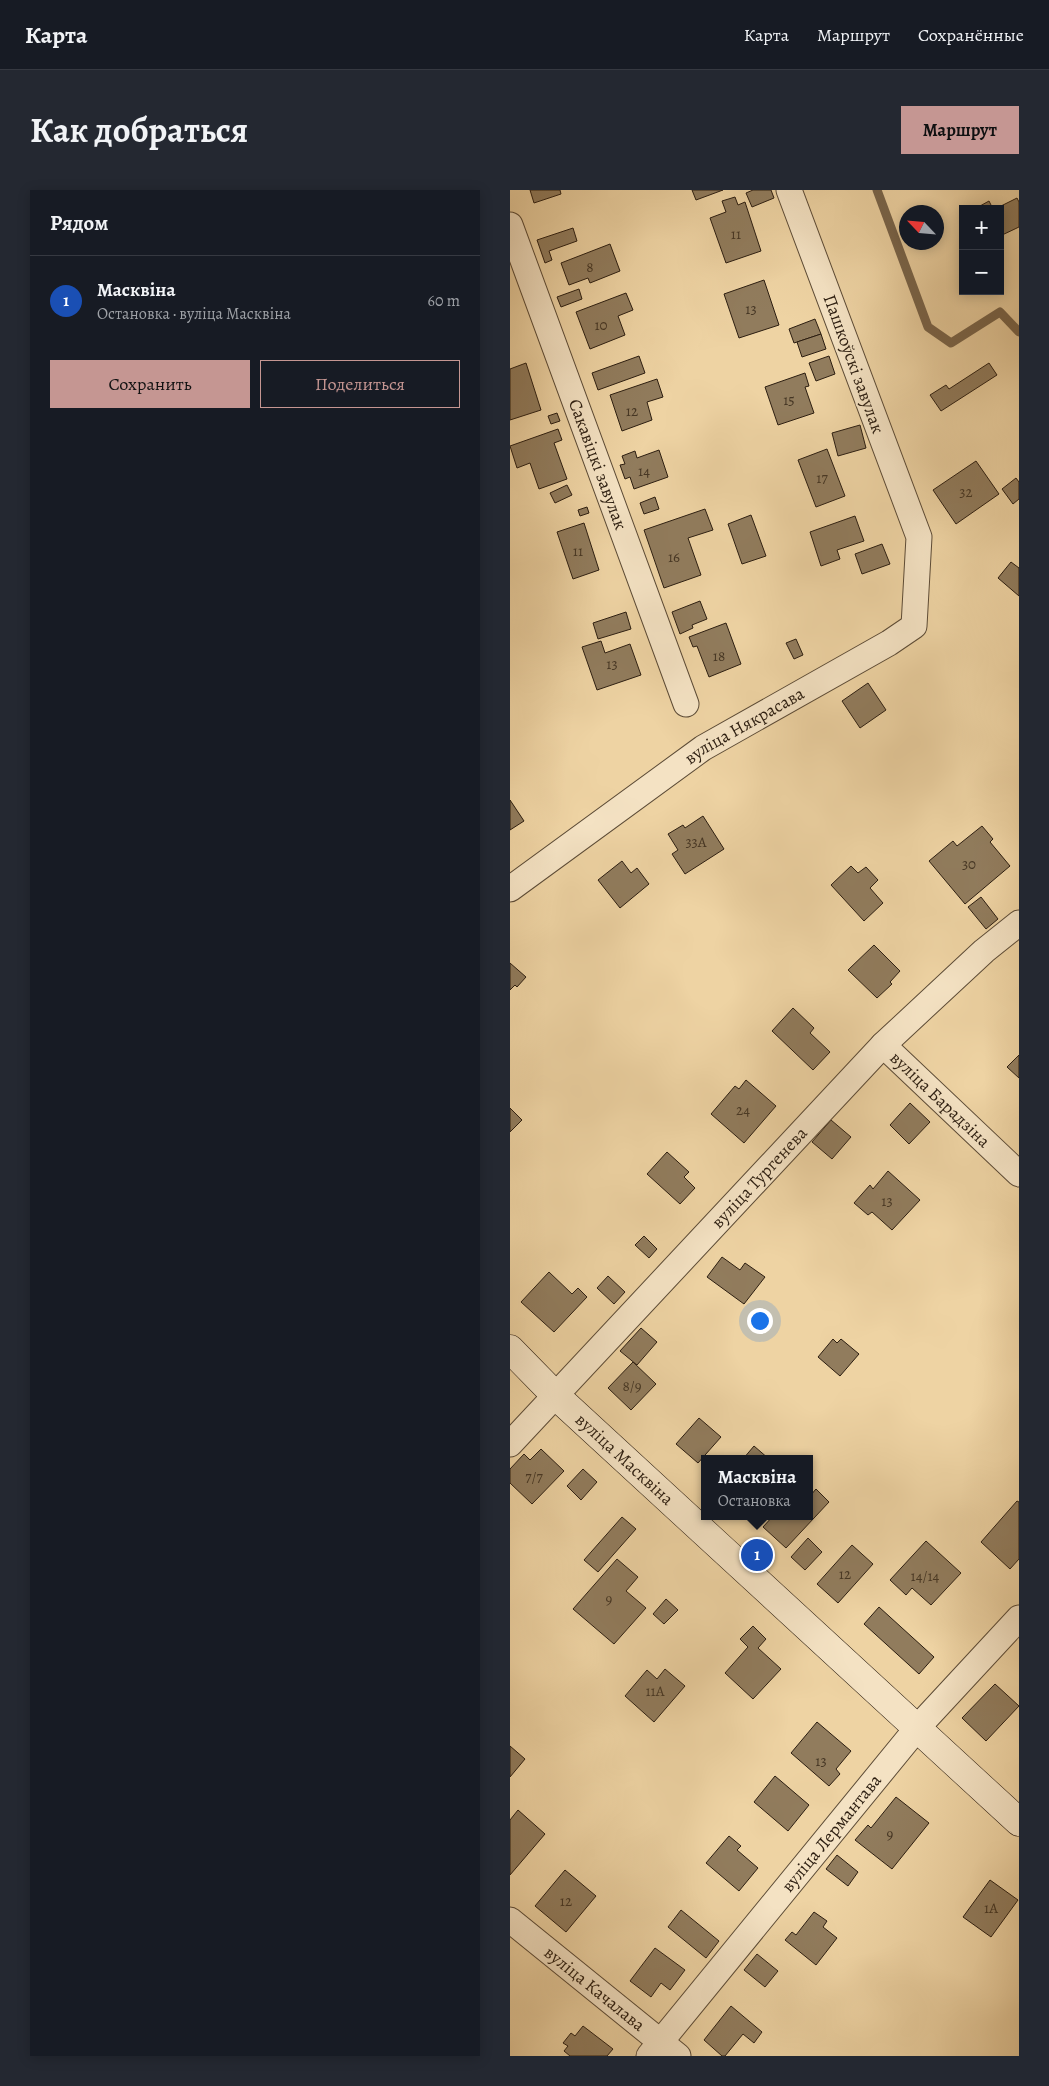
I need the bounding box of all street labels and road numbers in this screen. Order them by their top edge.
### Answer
street label: Пашкоўскі завулак [818,291,890,437]
street label: Сакавіцкі завулак [563,395,633,533]
street label: вуліца Някрасава [679,681,809,770]
street label: вуліца Барадзіна [885,1046,996,1153]
street label: вуліца Тургенева [706,1121,813,1233]
street label: вуліца Масквіна [570,1408,679,1511]
street label: вуліца Лермантава [776,1768,887,1897]
street label: вуліца Качалава [539,1940,651,2037]

